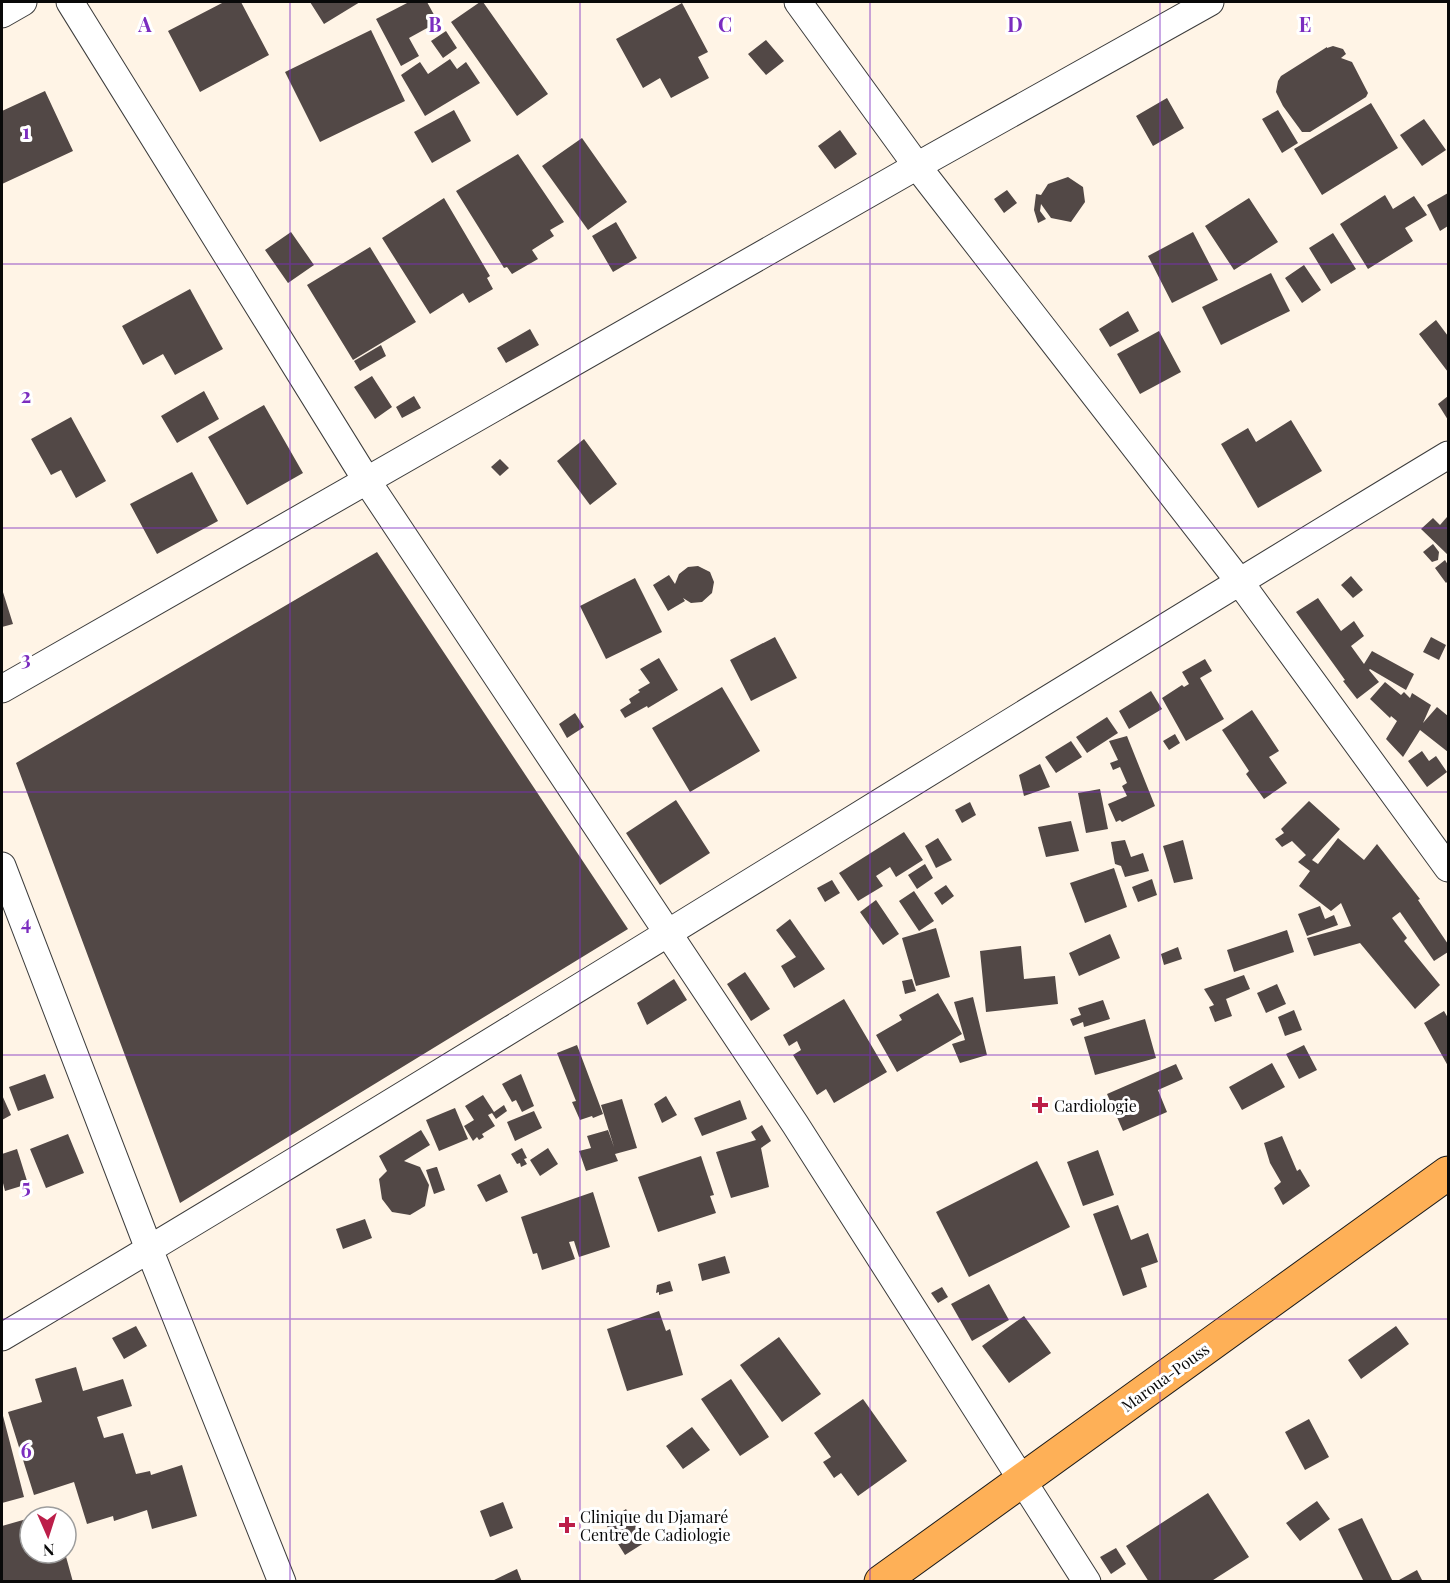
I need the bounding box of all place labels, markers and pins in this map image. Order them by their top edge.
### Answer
place label: Cardiologie [1054,1095,1137,1116]
marker: Cardiologie [1031,1096,1049,1114]
place label: Clinique du Djamaré Centre de Cadiologie [580,1506,731,1545]
marker: Clinique du Djamaré Centre de Cadiologie [558,1516,576,1534]

